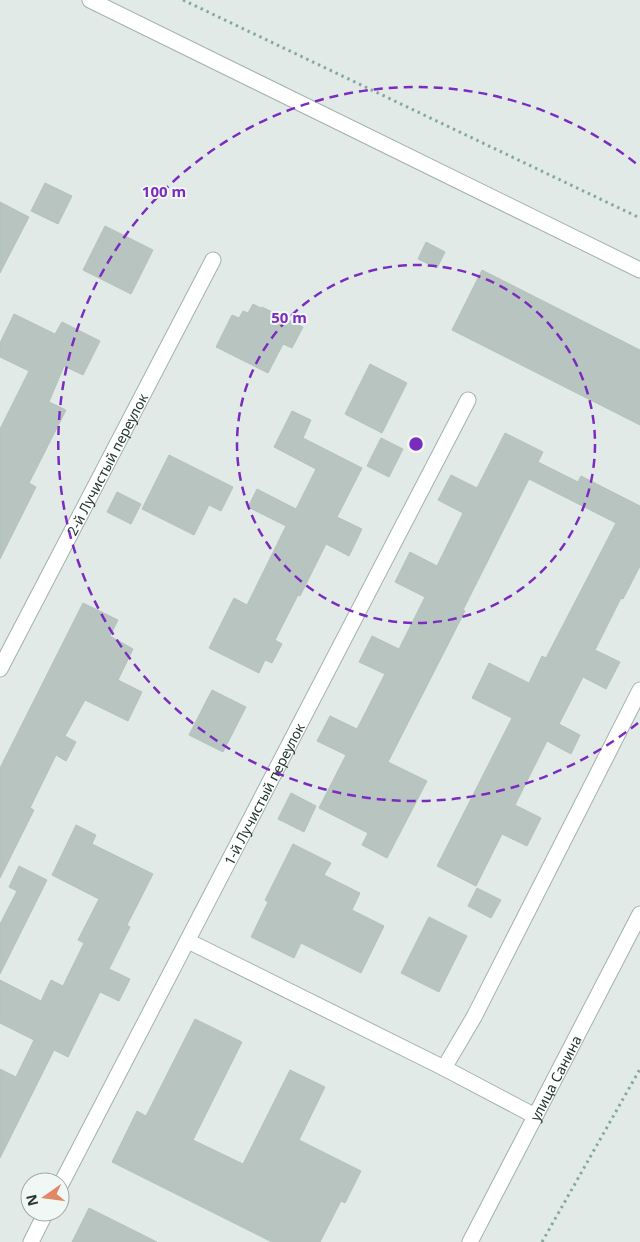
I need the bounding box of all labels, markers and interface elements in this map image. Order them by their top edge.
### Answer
text: 100 m [142,181,186,201]
text: 50 m [271,307,307,327]
street label: 2-й Лучистый переулок [62,389,152,538]
centre of rings [407,435,425,453]
street label: 1-й Лучистый переулок [219,719,309,868]
street label: улица Санина [525,1032,585,1124]
north arrow [20,1172,70,1222]
text: N [21,1192,42,1208]

